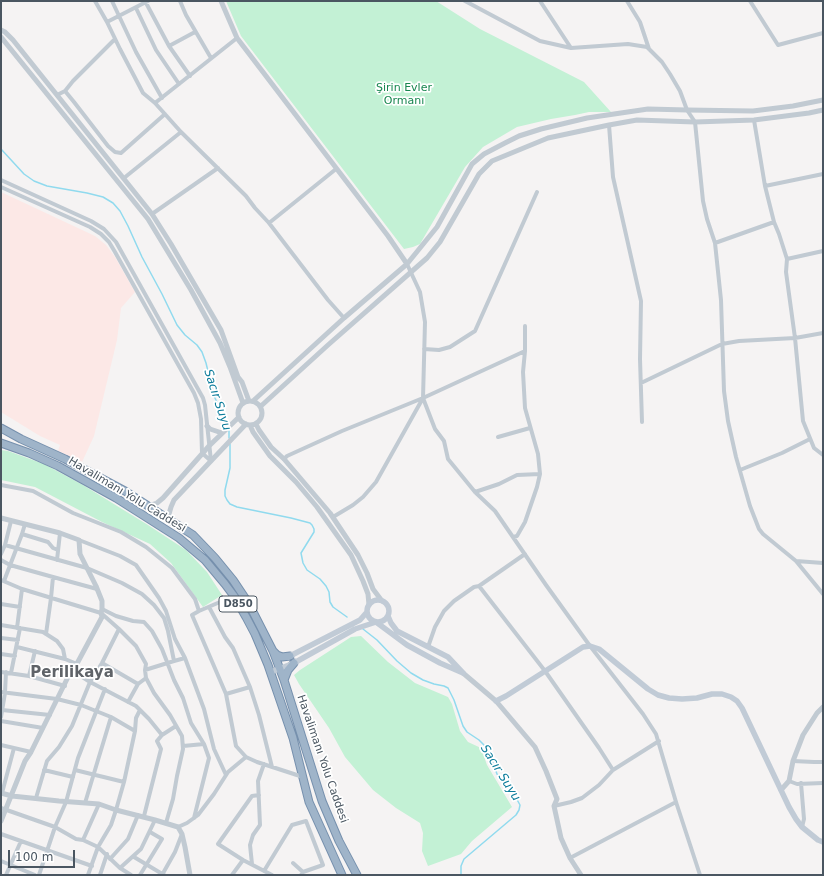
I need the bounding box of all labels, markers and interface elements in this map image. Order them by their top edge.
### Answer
park label: Şirin Evler Ormanı [376,81,432,107]
water label: Sacır Suyu [200,368,234,432]
street label: Havalimanı Yolu Caddesi [66,455,188,535]
road number: D850 [219,596,257,612]
district label: Perilikaya [30,664,114,682]
street label: Havalimanı Yolu Caddesi [294,693,350,825]
water label: Sacır Suyu [477,742,523,804]
scale bar [10,842,77,868]
text: 100 m [15,850,53,864]

